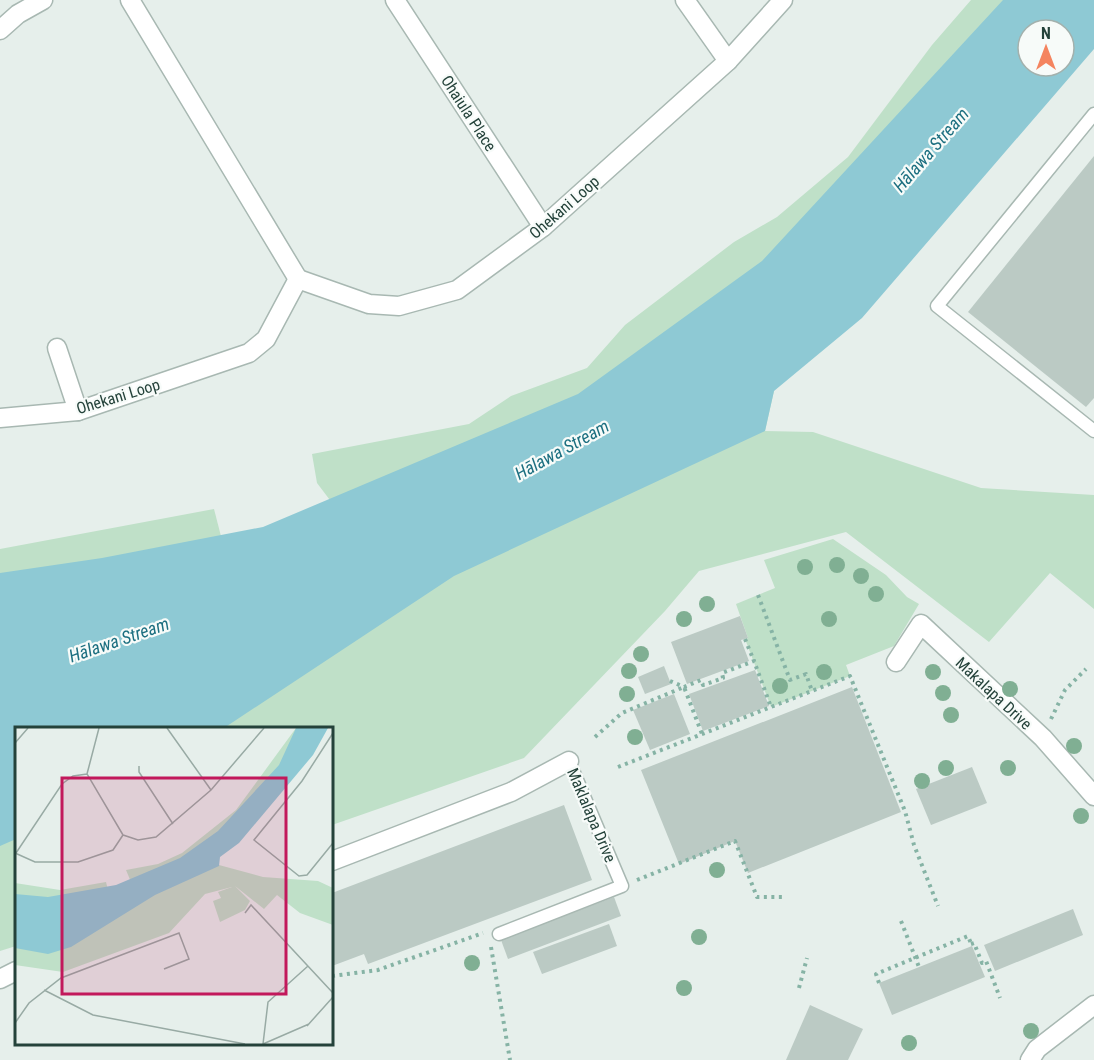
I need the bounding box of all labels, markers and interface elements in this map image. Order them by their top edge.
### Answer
north arrow [1016,18,1076,78]
text: N [1041,24,1051,43]
street label: Ohaiula Place [437,72,500,155]
water label: Hālawa Stream [888,103,973,196]
street label: Ohekani Loop [526,172,603,243]
street label: Ohekani Loop [74,375,162,418]
water label: Hālawa Stream [511,415,613,484]
water label: Hālawa Stream [66,613,172,666]
street label: Makalapa Drive [952,653,1036,733]
inset map [15,727,333,1045]
street label: Maklalapa Drive [563,765,620,865]

